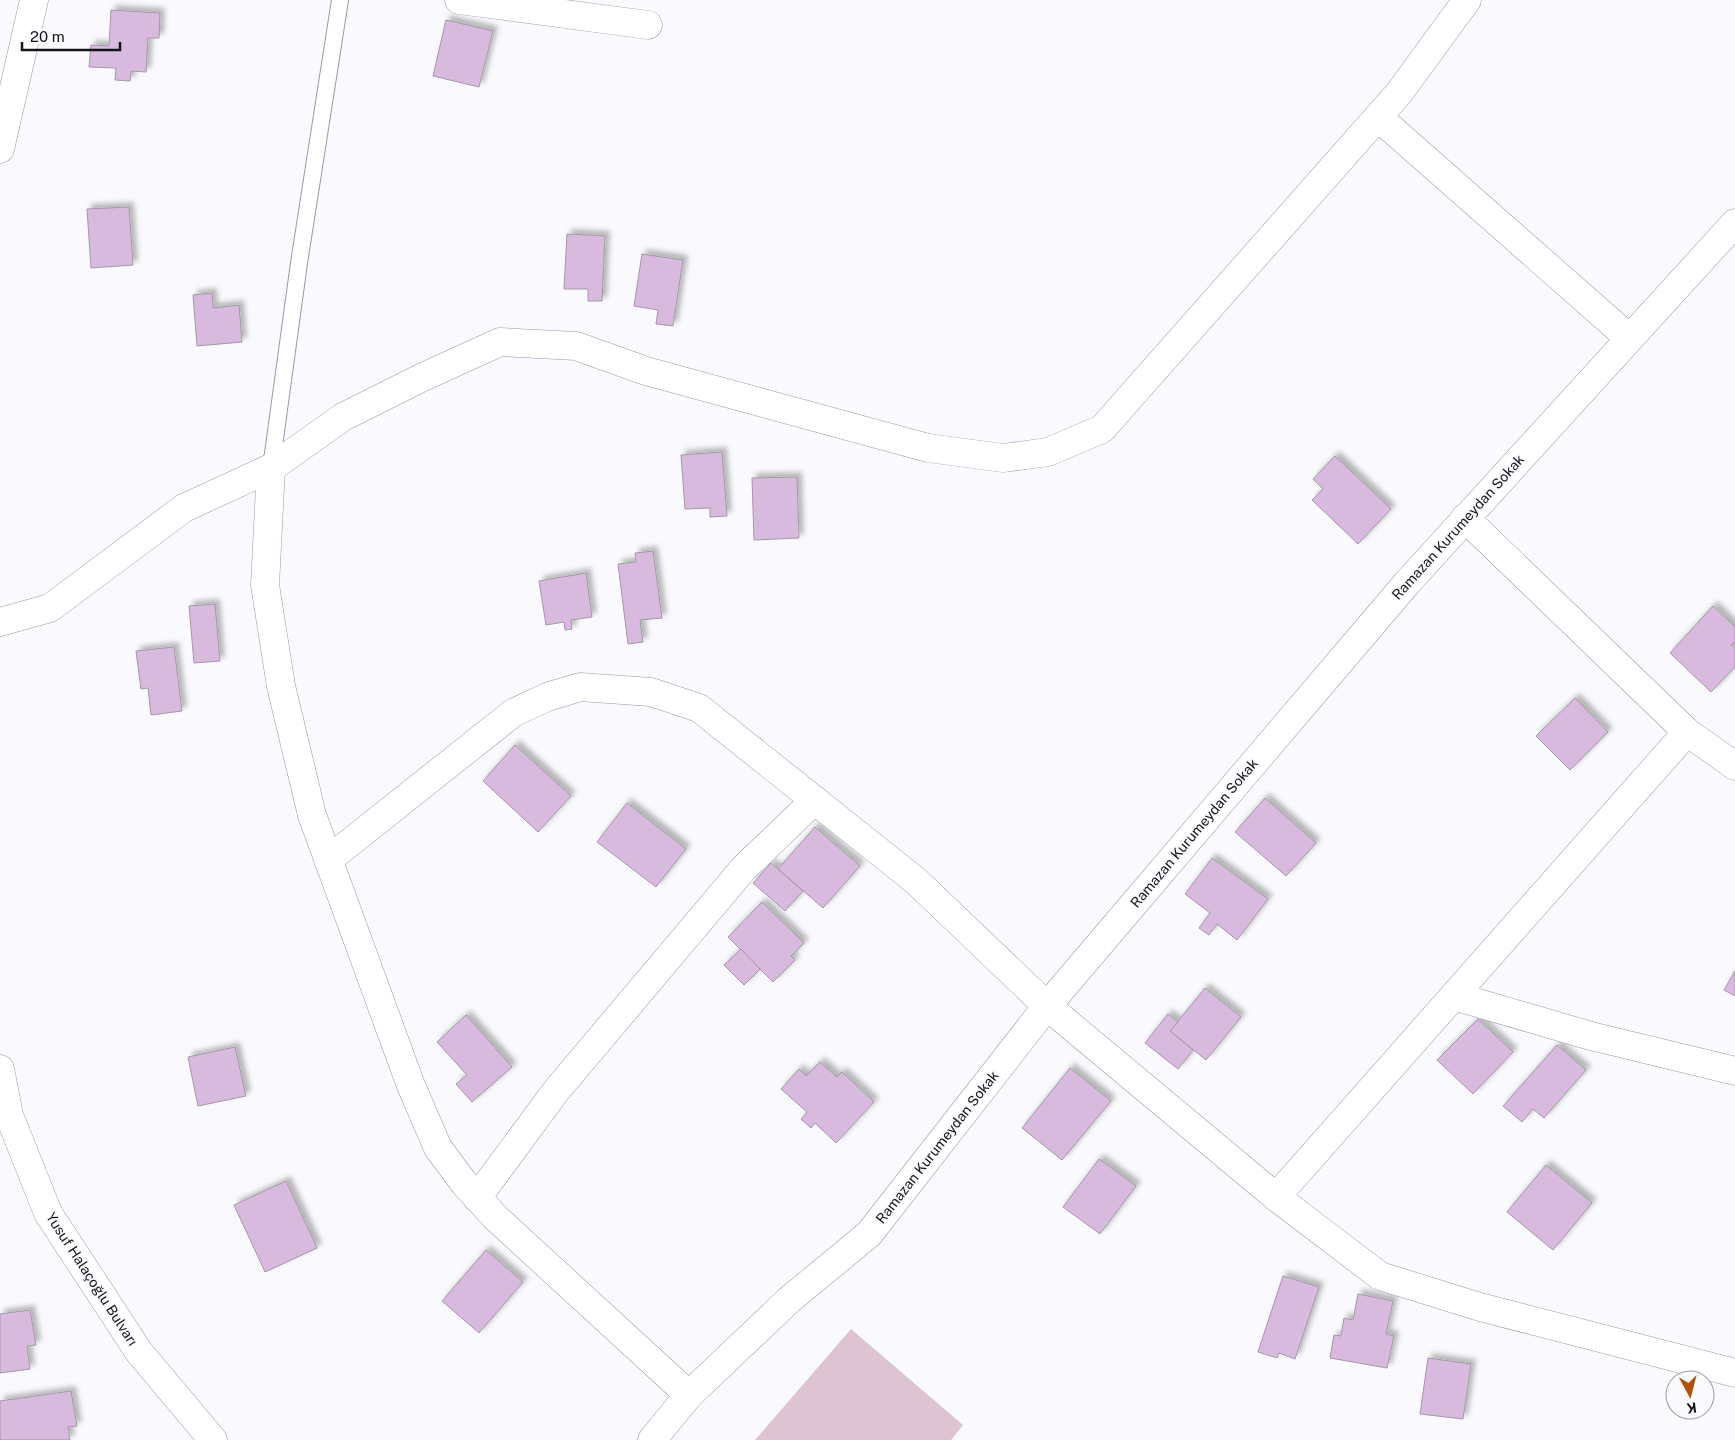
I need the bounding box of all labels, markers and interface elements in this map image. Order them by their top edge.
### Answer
scale bar [22,20,120,52]
text: 20 m [30,28,65,45]
street label: Ramazan Kurumeydan Sokak [1389,451,1527,603]
street label: Ramazan Kurumeydan Sokak [1127,755,1261,911]
street label: Ramazan Kurumeydan Sokak [872,1067,1002,1227]
street label: Yusuf Halaçoğlu Bulvarı [43,1210,141,1348]
north arrow [1665,1370,1715,1420]
text: K [1686,1399,1698,1416]

